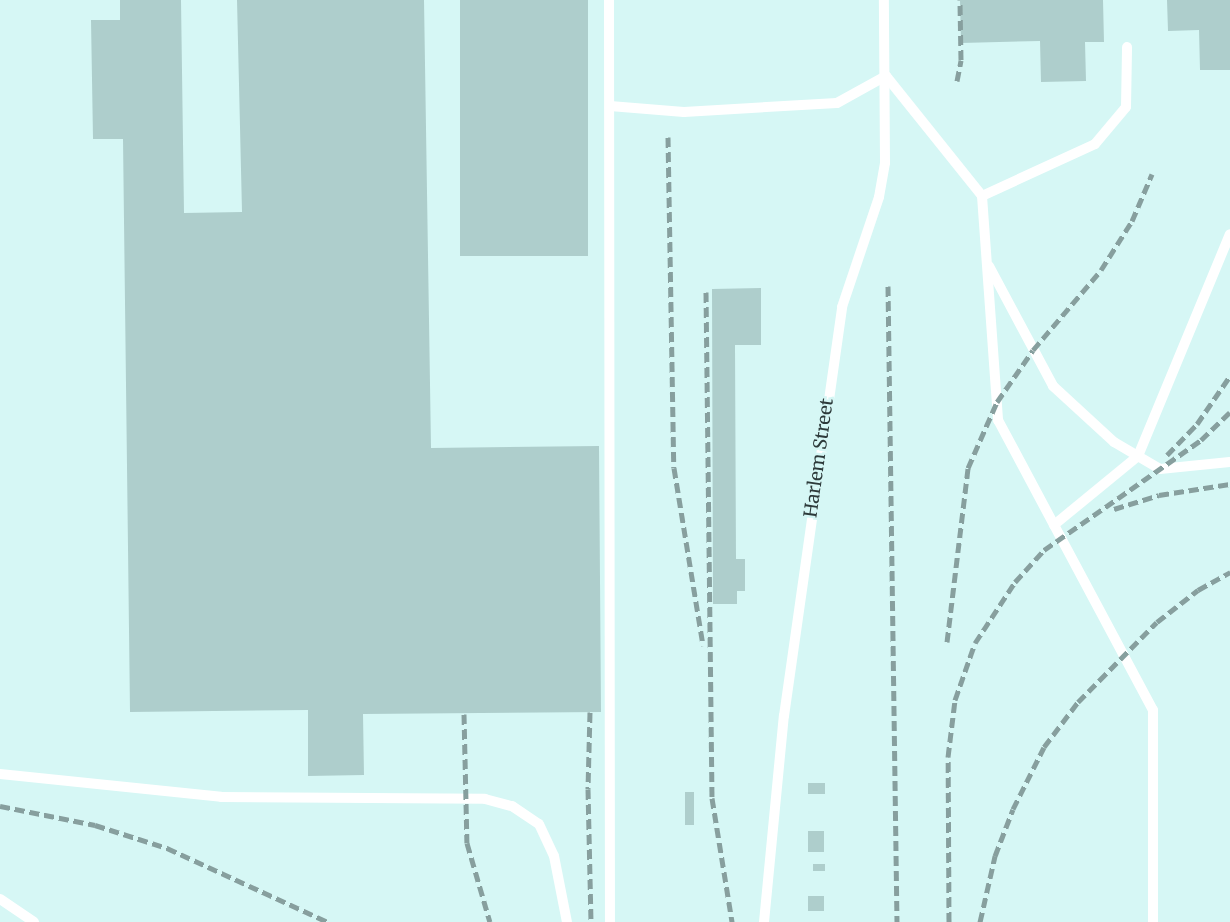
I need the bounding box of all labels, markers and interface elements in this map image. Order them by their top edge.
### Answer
street label: Harlem Street [800,397,838,519]

